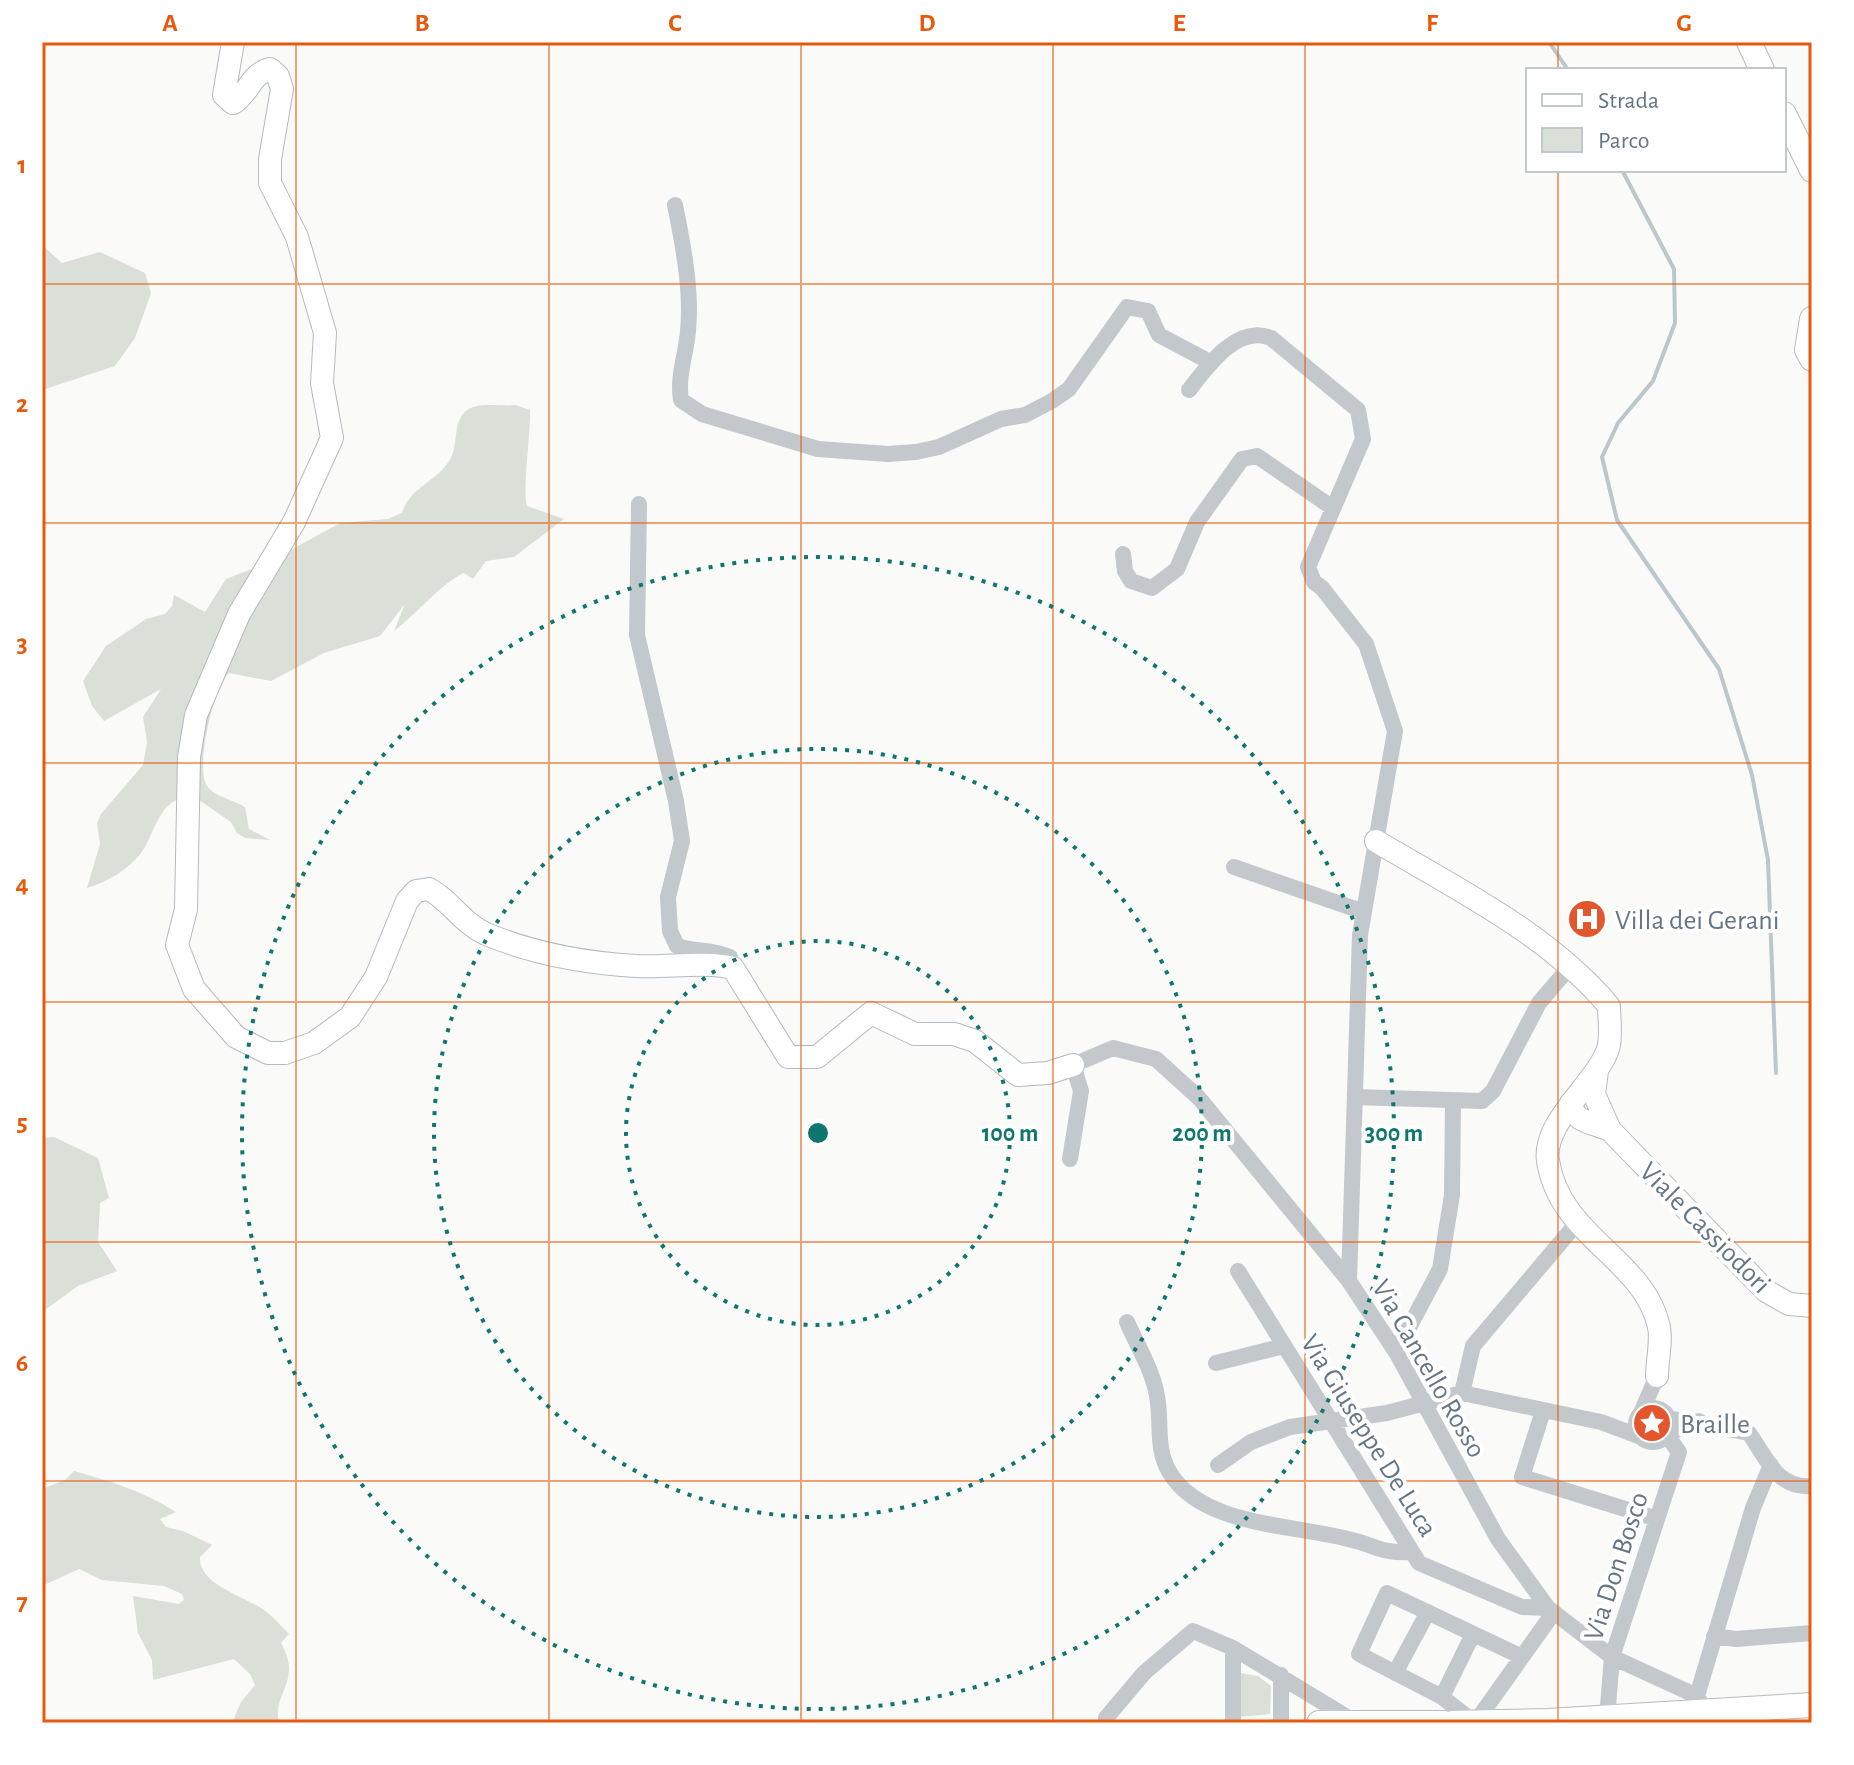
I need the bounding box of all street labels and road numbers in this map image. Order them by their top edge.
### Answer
street label: Viale Cassiodori [1634,1158,1775,1299]
street label: Via Cancello Rosso [1366,1275,1491,1463]
street label: Via Giuseppe De Luca [1295,1330,1442,1542]
street label: Via Don Bosco [1580,1489,1654,1644]

